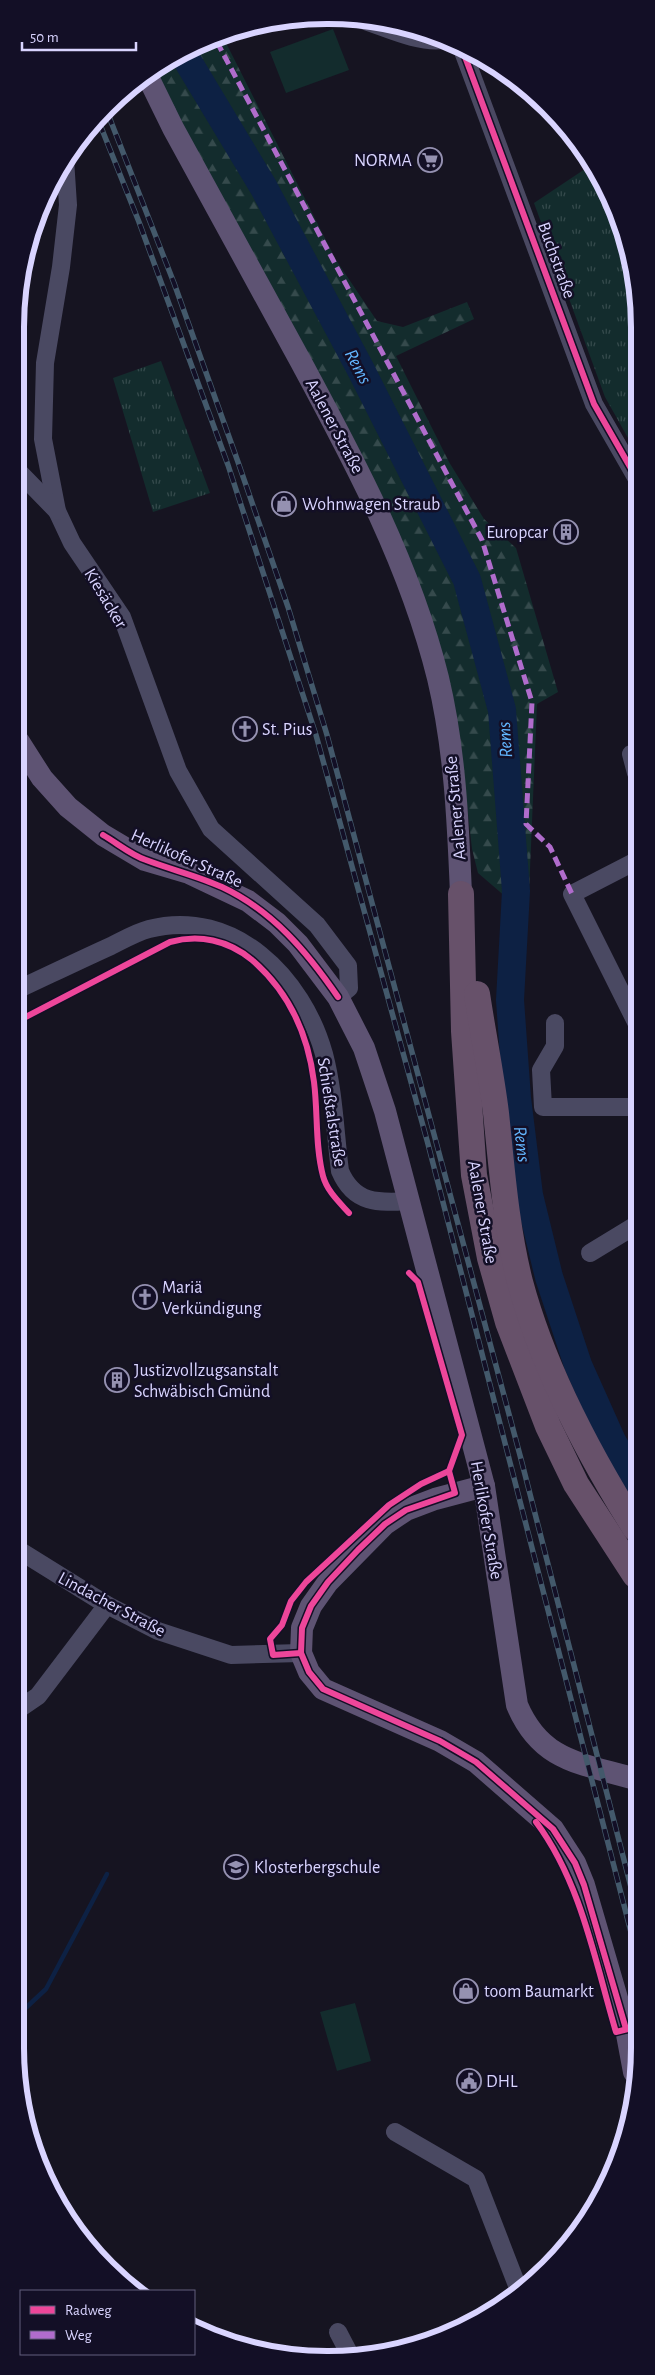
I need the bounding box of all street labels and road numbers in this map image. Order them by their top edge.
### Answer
street label: Buchstraße [534,220,578,301]
street label: Aalener Straße [302,376,367,477]
street label: Kiesäcker [80,565,130,632]
street label: Aalener Straße [442,755,470,861]
street label: Herlikofer Straße [128,826,245,892]
street label: Schießtalstraße [313,1056,349,1168]
street label: Aalener Straße [464,1159,500,1265]
street label: Herlikofer Straße [467,1460,505,1581]
street label: Lindacher Straße [55,1569,168,1641]

